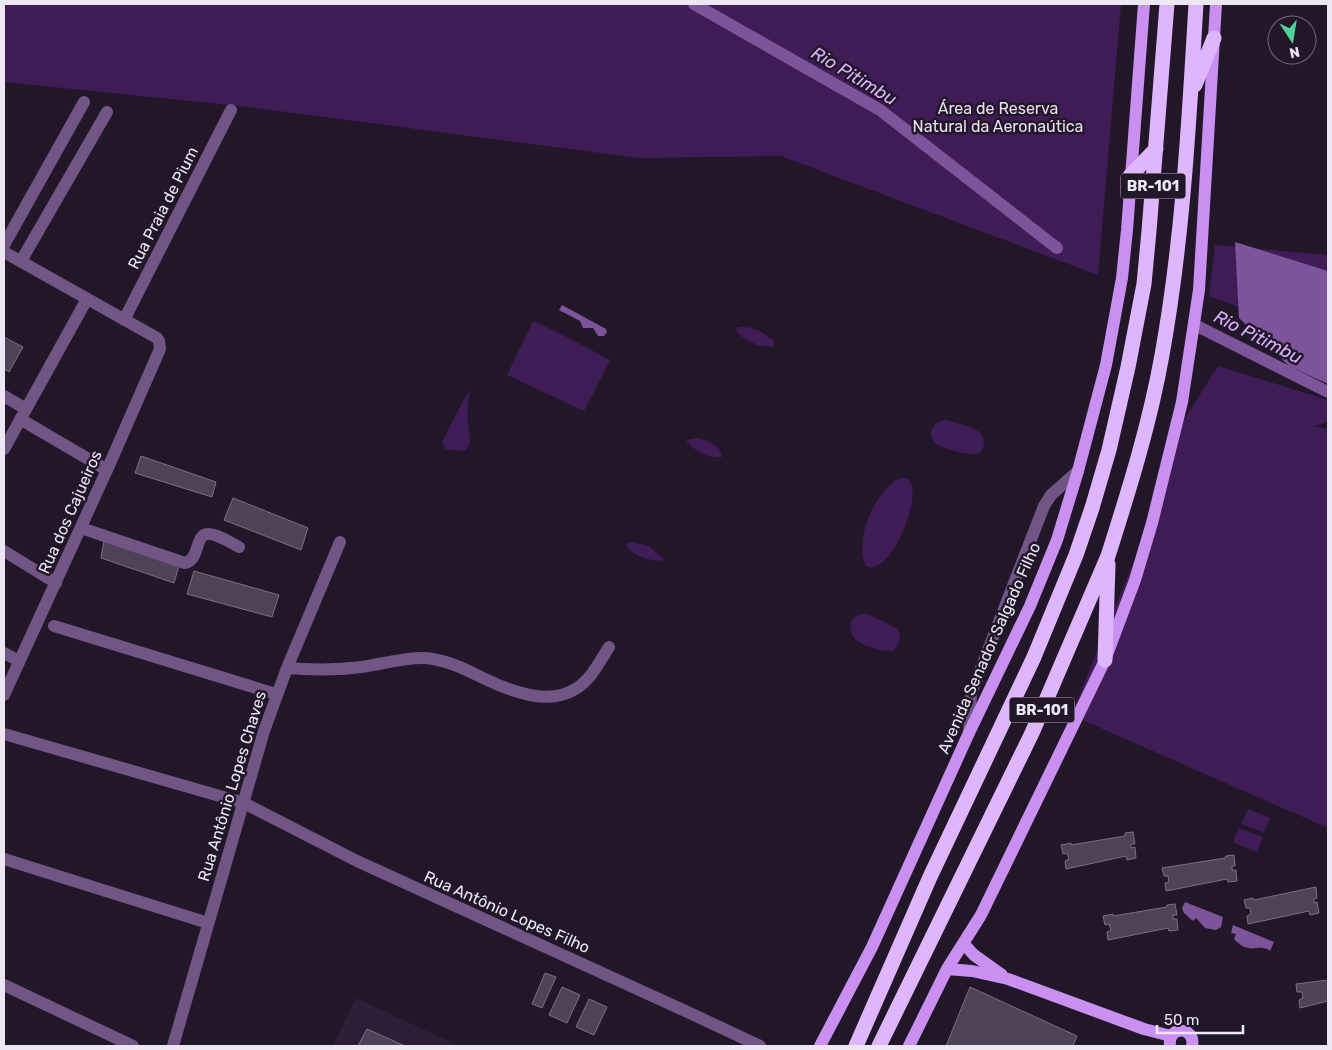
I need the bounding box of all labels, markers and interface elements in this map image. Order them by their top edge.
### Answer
north arrow [1267,15,1317,65]
water label: Rio Pitimbu [807,42,901,110]
text: N [1288,43,1301,62]
park label: Área de Reserva Natural da Aeronaútica [913,99,1083,136]
street label: Rua Praia de Pium [124,144,202,272]
road number: BR-101 [1120,174,1186,198]
water label: Rio Pitimbu [1210,305,1306,369]
street label: Rua dos Cajueiros [34,447,106,577]
street label: Avenida Senador Salgado Filho [934,539,1044,757]
street label: Rua Antônio Lopes Chaves [194,688,270,884]
road number: BR-101 [1010,698,1074,722]
street label: Rua Antônio Lopes Filho [421,867,593,957]
scale bar [1157,1002,1243,1034]
text: 50 m [1164,1011,1199,1029]

